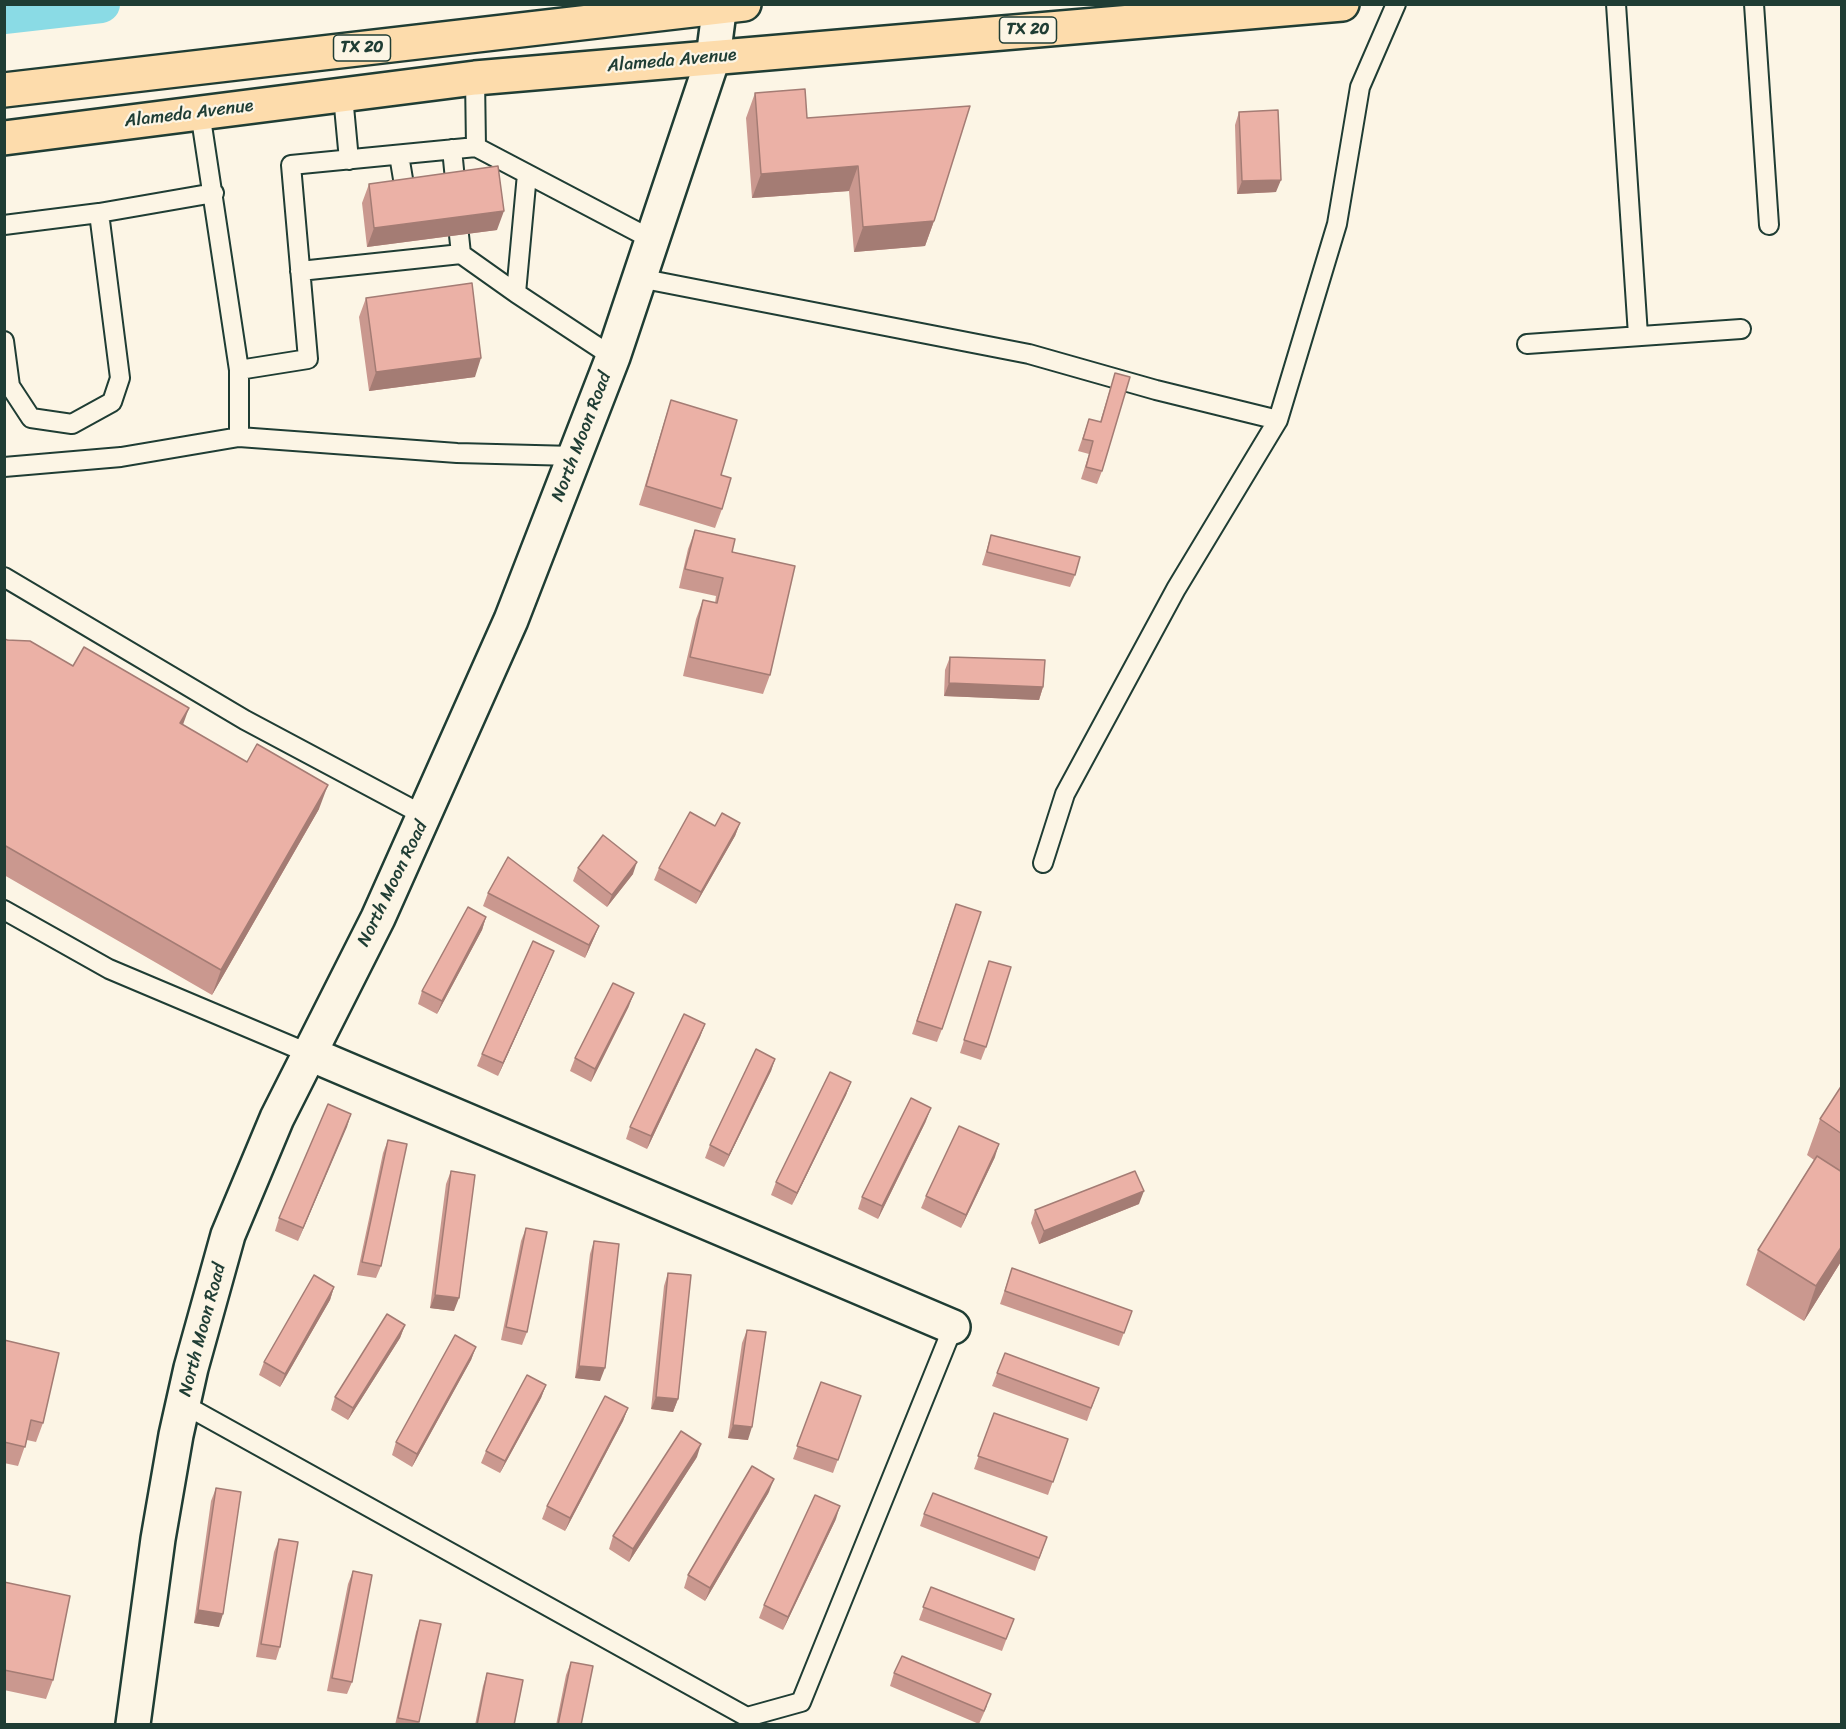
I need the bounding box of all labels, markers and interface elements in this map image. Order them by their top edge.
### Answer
road number: TX 20 [1000,17,1056,43]
road number: TX 20 [334,35,391,61]
street label: Alameda Avenue [606,45,738,77]
street label: Alameda Avenue [123,95,255,133]
street label: North Moon Road [547,369,617,505]
street label: North Moon Road [353,818,433,950]
street label: North Moon Road [175,1261,231,1399]

